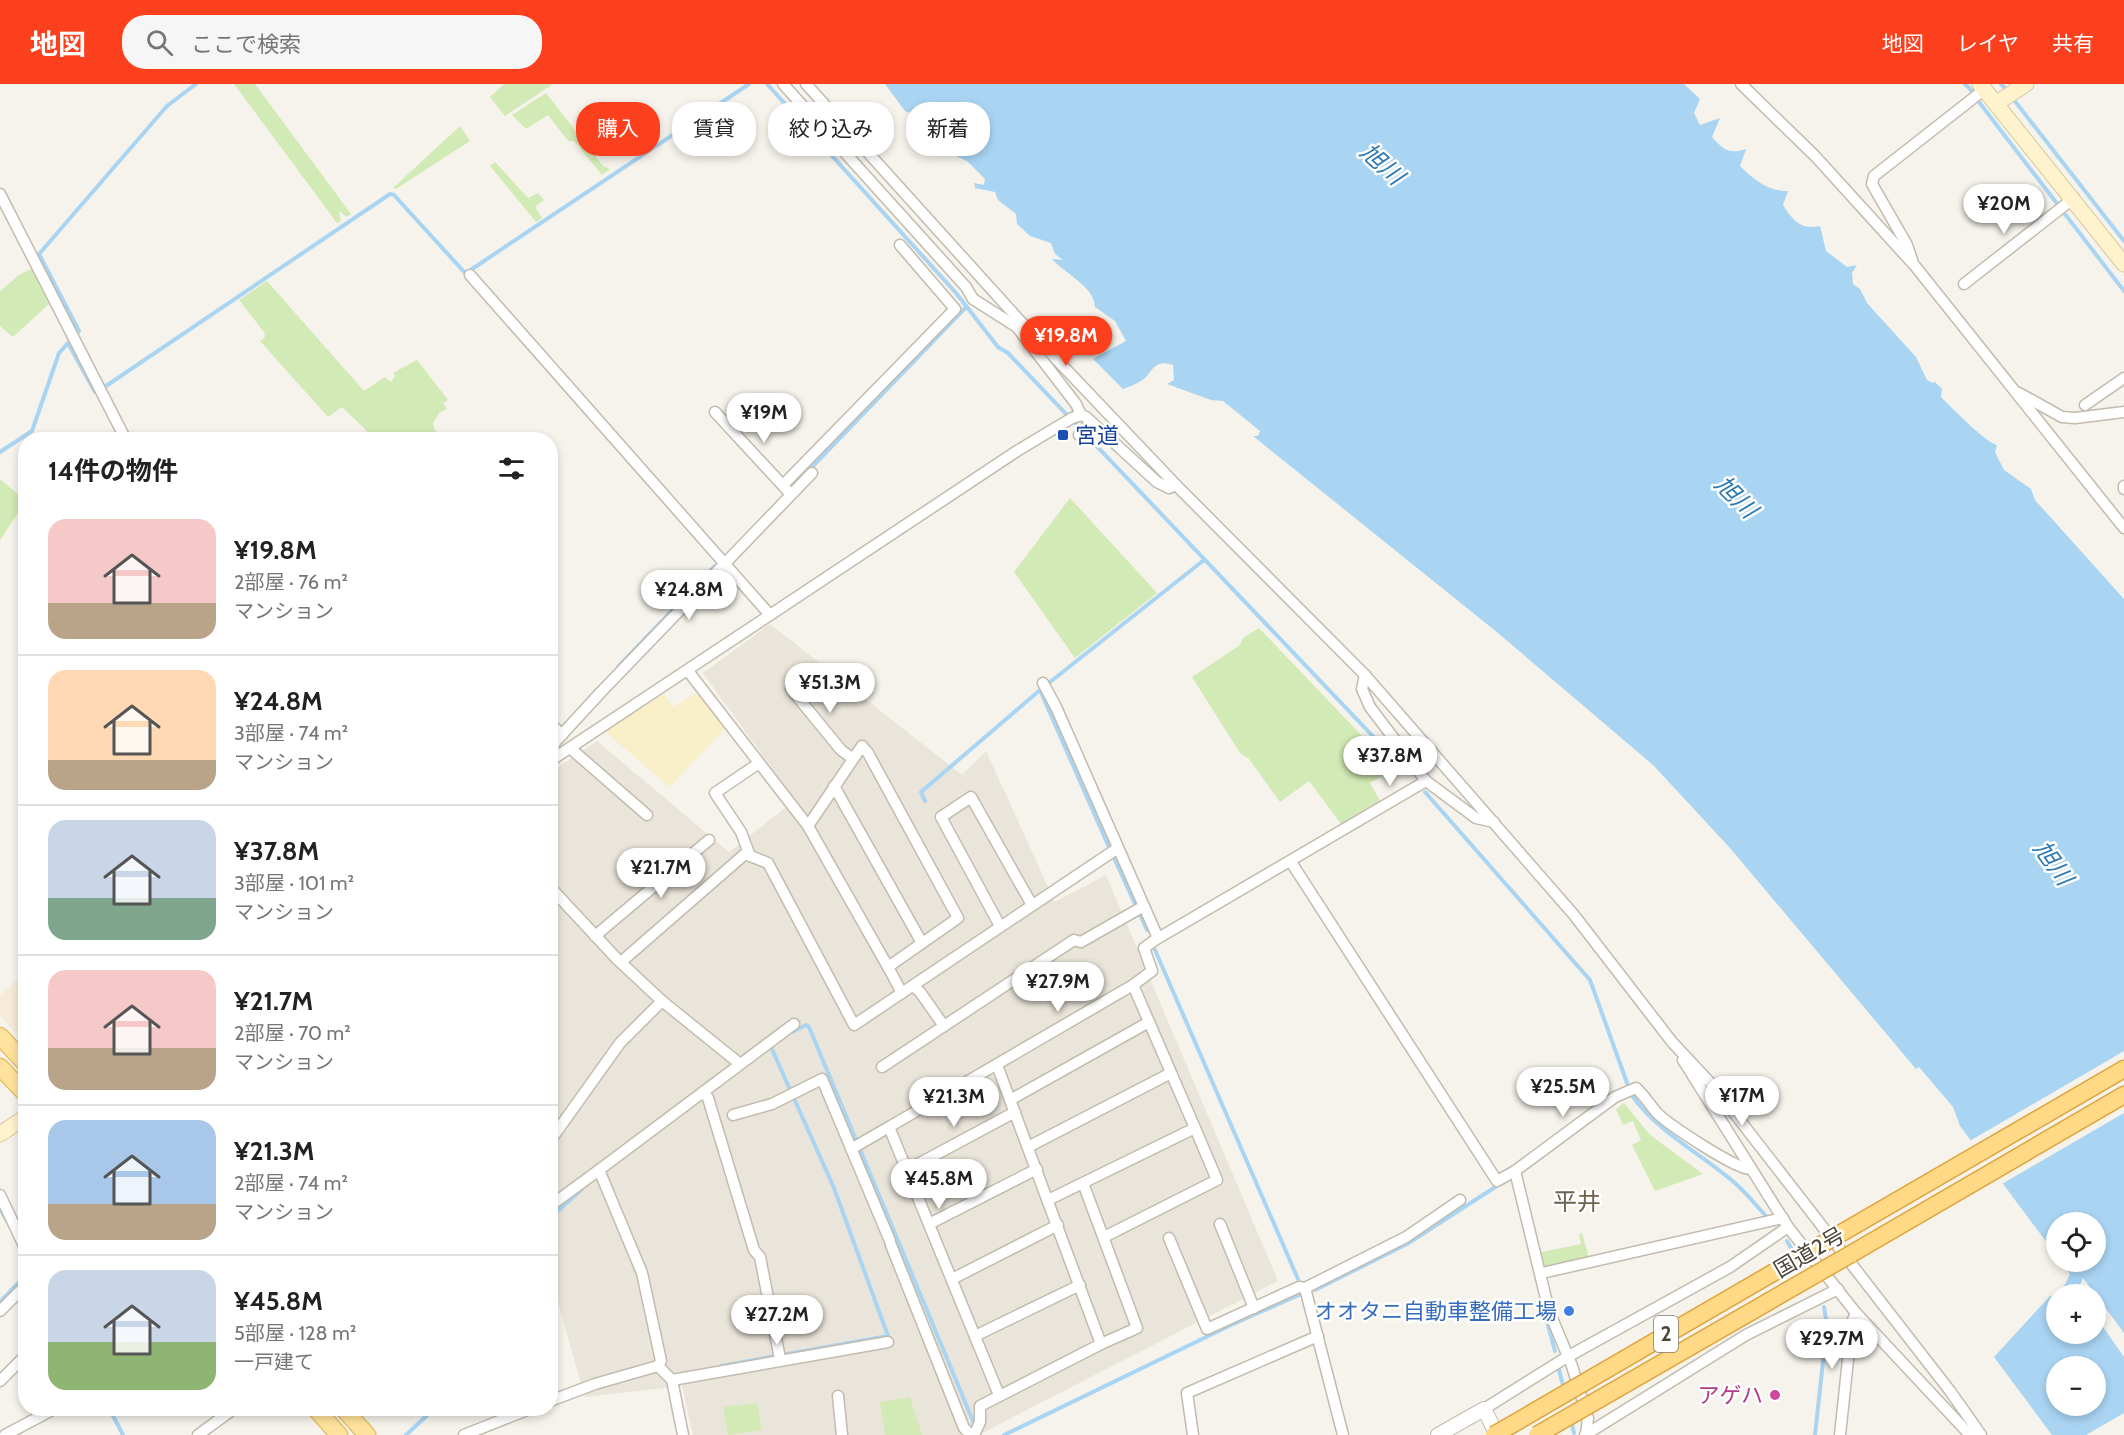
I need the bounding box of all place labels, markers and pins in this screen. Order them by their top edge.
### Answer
pin: ¥20M [1968,184,2040,235]
pin: ¥19.8M [1017,316,1115,367]
pin: ¥19M [728,393,800,444]
place label: 宮道 [1075,422,1119,449]
marker: 宮道 [1056,428,1070,442]
pin: ¥24.8M [640,570,738,621]
pin: ¥51.3M [781,663,879,714]
pin: ¥37.8M [1341,736,1439,787]
pin: ¥21.7M [612,848,710,899]
pin: ¥27.9M [1009,962,1107,1013]
pin: ¥25.5M [1514,1067,1612,1118]
pin: ¥17M [1706,1076,1778,1127]
pin: ¥21.3M [905,1077,1003,1128]
pin: ¥45.8M [890,1159,988,1210]
pin: ¥27.2M [728,1295,826,1346]
place label: オオタニ自動車整備工場 [1315,1298,1557,1325]
marker: オオタニ自動車整備工場 [1562,1304,1576,1318]
pin: ¥29.7M [1783,1319,1881,1370]
place label: アゲハ [1697,1382,1763,1409]
marker: アゲハ [1768,1388,1782,1402]

